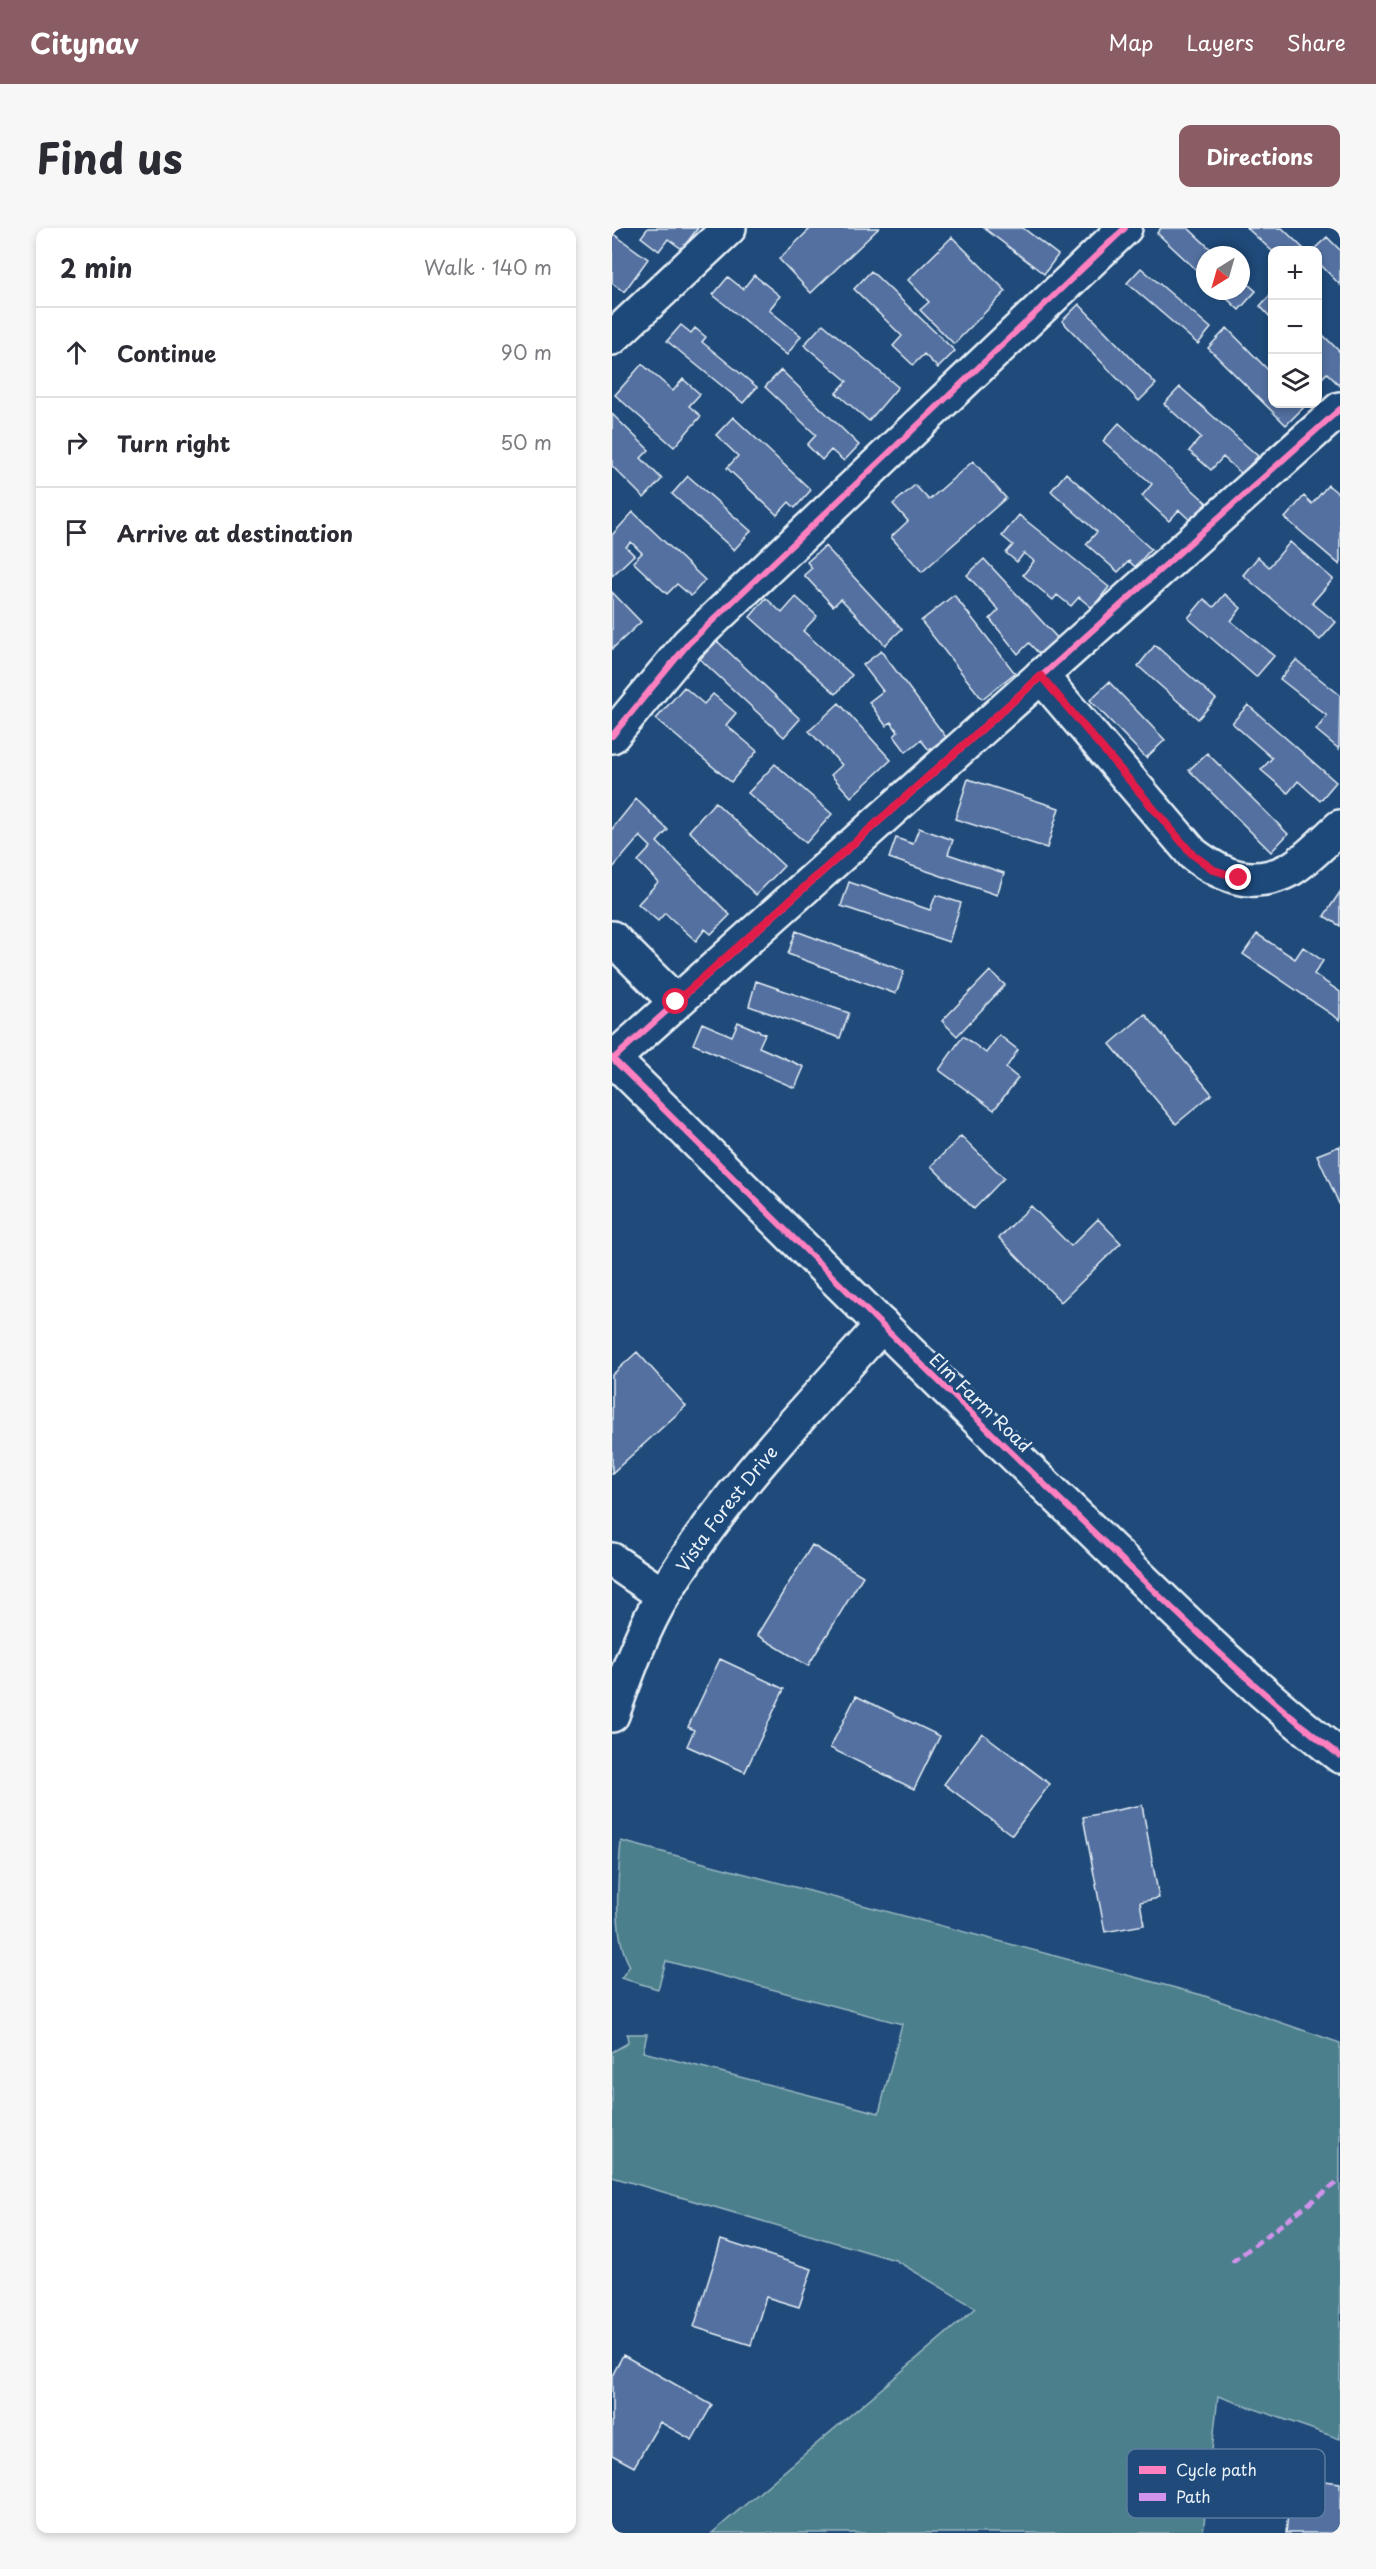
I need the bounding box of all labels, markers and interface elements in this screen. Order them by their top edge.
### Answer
text: Citynav [30,21,139,64]
text: Map [1109,26,1153,58]
text: Layers [1186,26,1254,58]
text: Share [1287,26,1346,58]
text: Find us [36,125,183,188]
button: Directions [1179,125,1340,187]
north arrow [1196,246,1250,300]
map controls [1268,246,1322,408]
button: + [1268,246,1322,300]
text: 2 min [60,248,133,287]
text: Walk · 140 m [424,252,552,282]
button: − [1268,300,1322,354]
icon: ahead [60,336,93,369]
text: Continue [117,336,216,369]
text: 90 m [501,337,552,367]
button: layers [1268,354,1322,408]
icon: right [60,426,93,459]
text: Turn right [117,426,230,459]
text: 50 m [500,427,552,457]
icon: arrive [60,516,93,549]
text: Arrive at destination [117,516,353,549]
route end [1225,864,1251,890]
route start [662,988,688,1014]
street label: Elm Farm Road [924,1346,1038,1458]
street label: Vista Forest Drive [668,1439,783,1577]
legend [1127,2449,1325,2518]
text: Cycle path [1176,2457,1257,2481]
text: Path [1176,2484,1211,2508]

